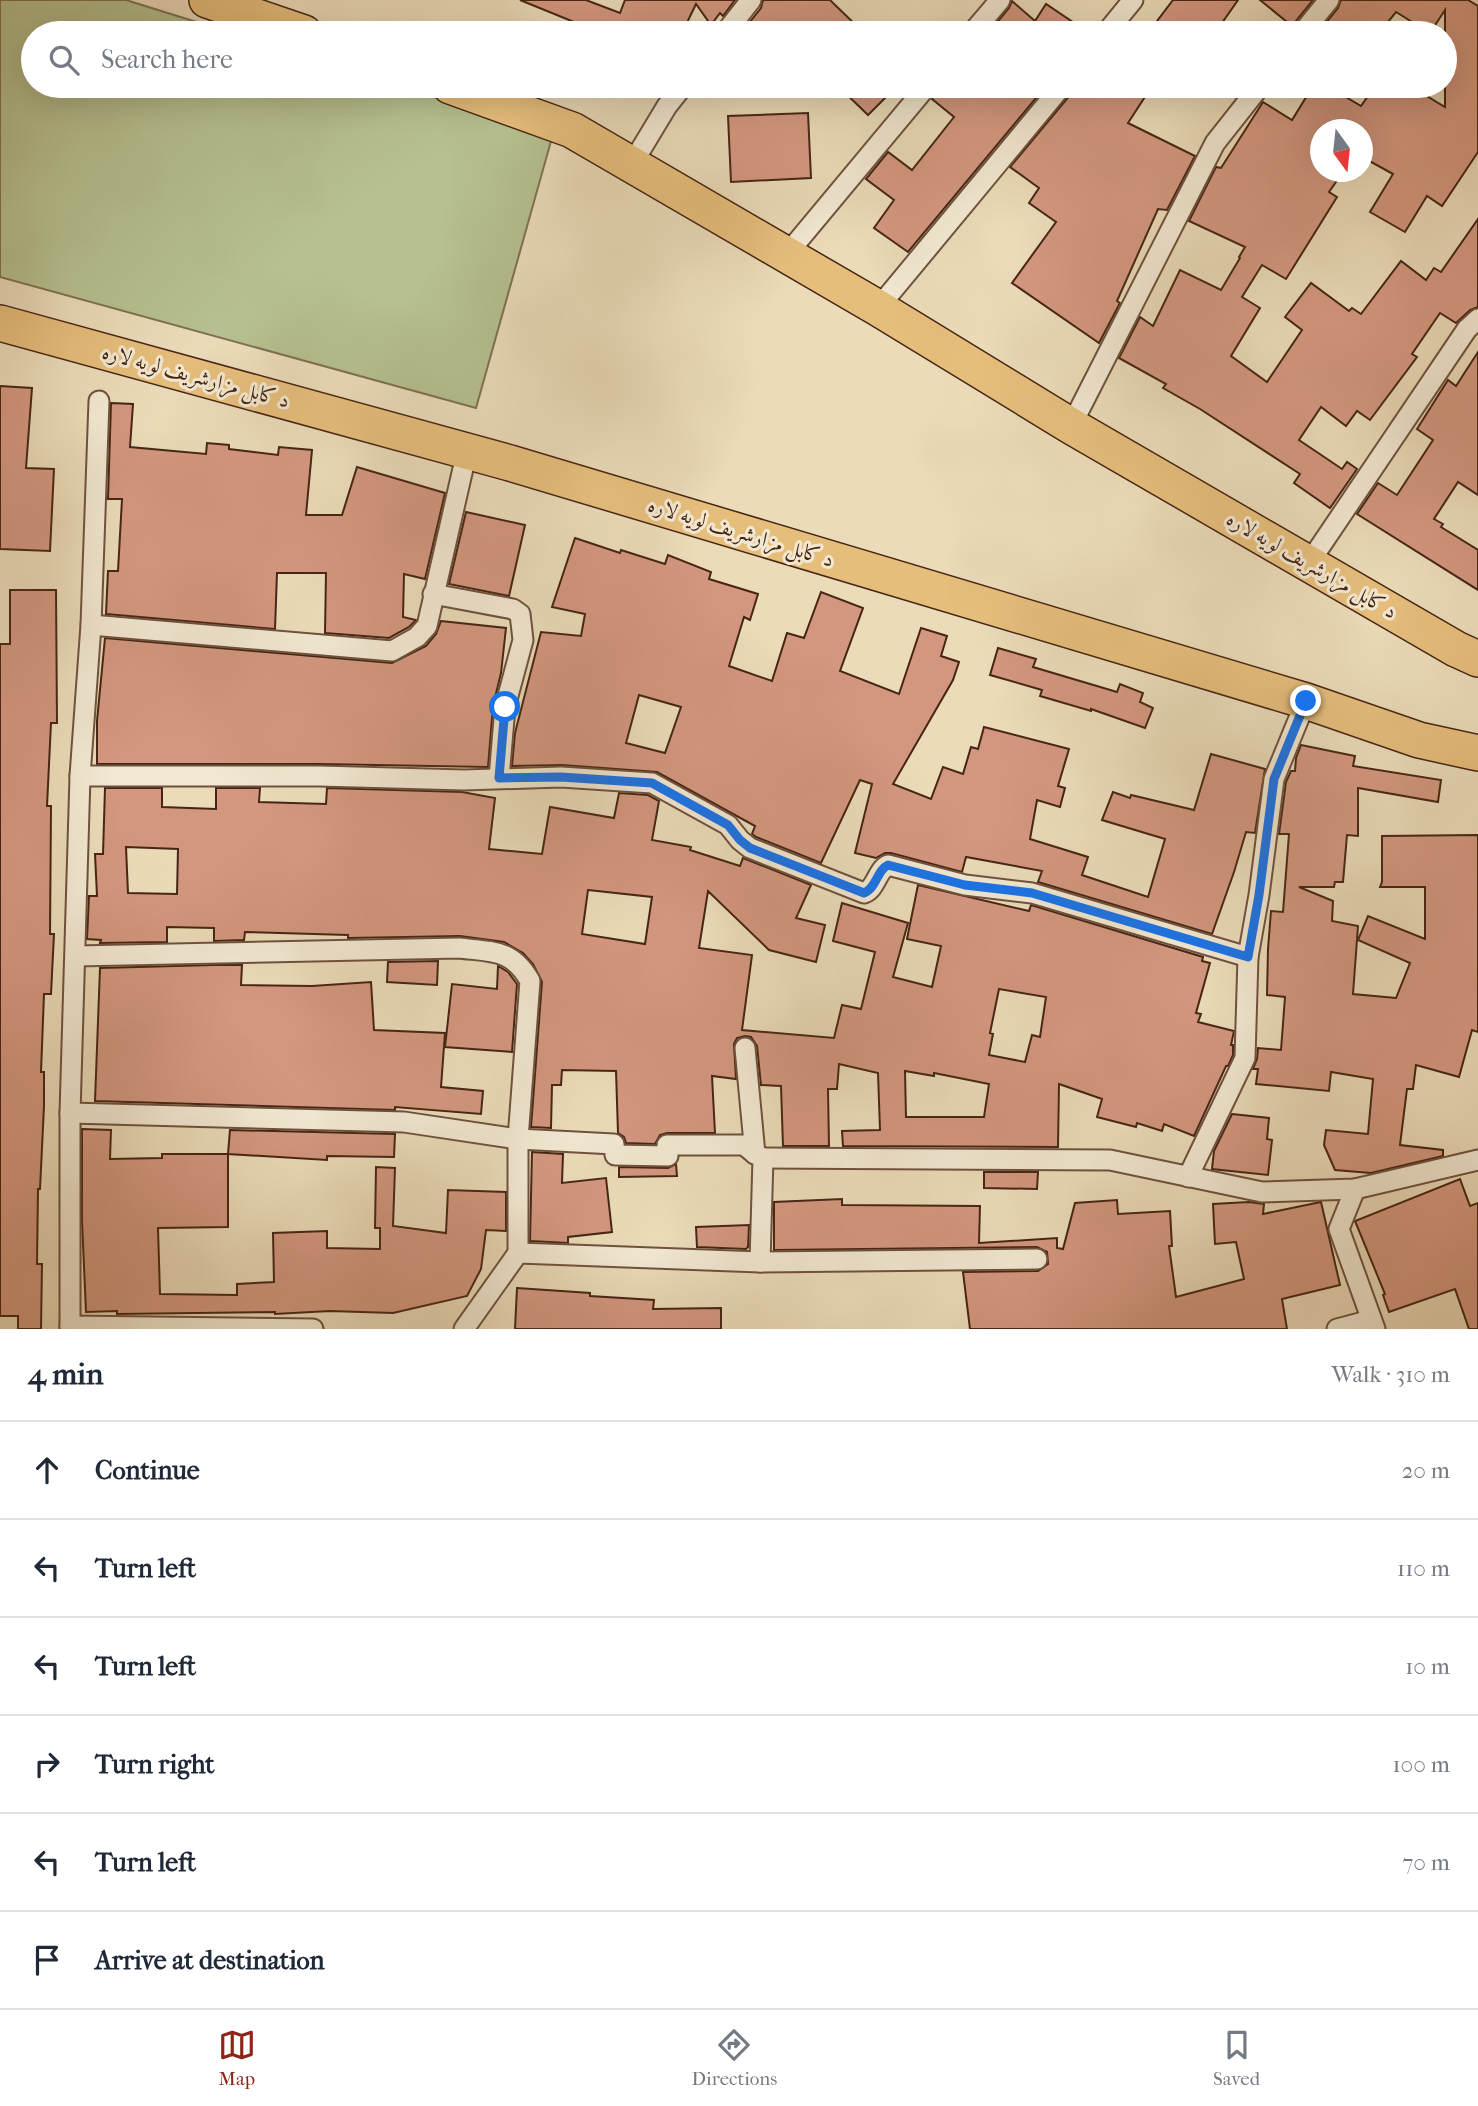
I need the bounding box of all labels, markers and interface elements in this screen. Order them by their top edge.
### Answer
search box [21,21,1457,98]
icon: search [45,41,83,79]
text: Search here [101,44,233,75]
north arrow [1310,119,1373,182]
street label: د کابل مزارشریف لویه لاره [99,339,292,415]
street label: د کابل مزارشریف لویه لاره [644,492,837,575]
street label: د کابل مزارشریف لویه لاره [1221,506,1402,626]
route end [1290,685,1321,716]
route start [489,691,520,722]
text: 4 min [28,1357,103,1392]
text: Walk · 310 m [1331,1361,1450,1388]
icon: ahead [28,1451,66,1489]
text: Continue [95,1455,200,1486]
text: 20 m [1401,1457,1450,1484]
icon: left [28,1549,66,1587]
text: Turn left [95,1553,196,1584]
text: 110 m [1397,1555,1450,1582]
icon: left [28,1647,66,1685]
text: Turn left [95,1651,196,1682]
text: 10 m [1405,1653,1450,1680]
icon: right [28,1745,66,1783]
text: Turn right [95,1749,215,1780]
text: 100 m [1392,1751,1450,1778]
icon: left [28,1843,66,1881]
text: Turn left [95,1847,196,1878]
text: 70 m [1402,1849,1450,1876]
icon: arrive [28,1941,66,1979]
text: Arrive at destination [95,1945,325,1976]
tab: Map [218,2026,256,2090]
tab: Directions [692,2026,777,2090]
tab: Saved [1213,2026,1260,2090]

